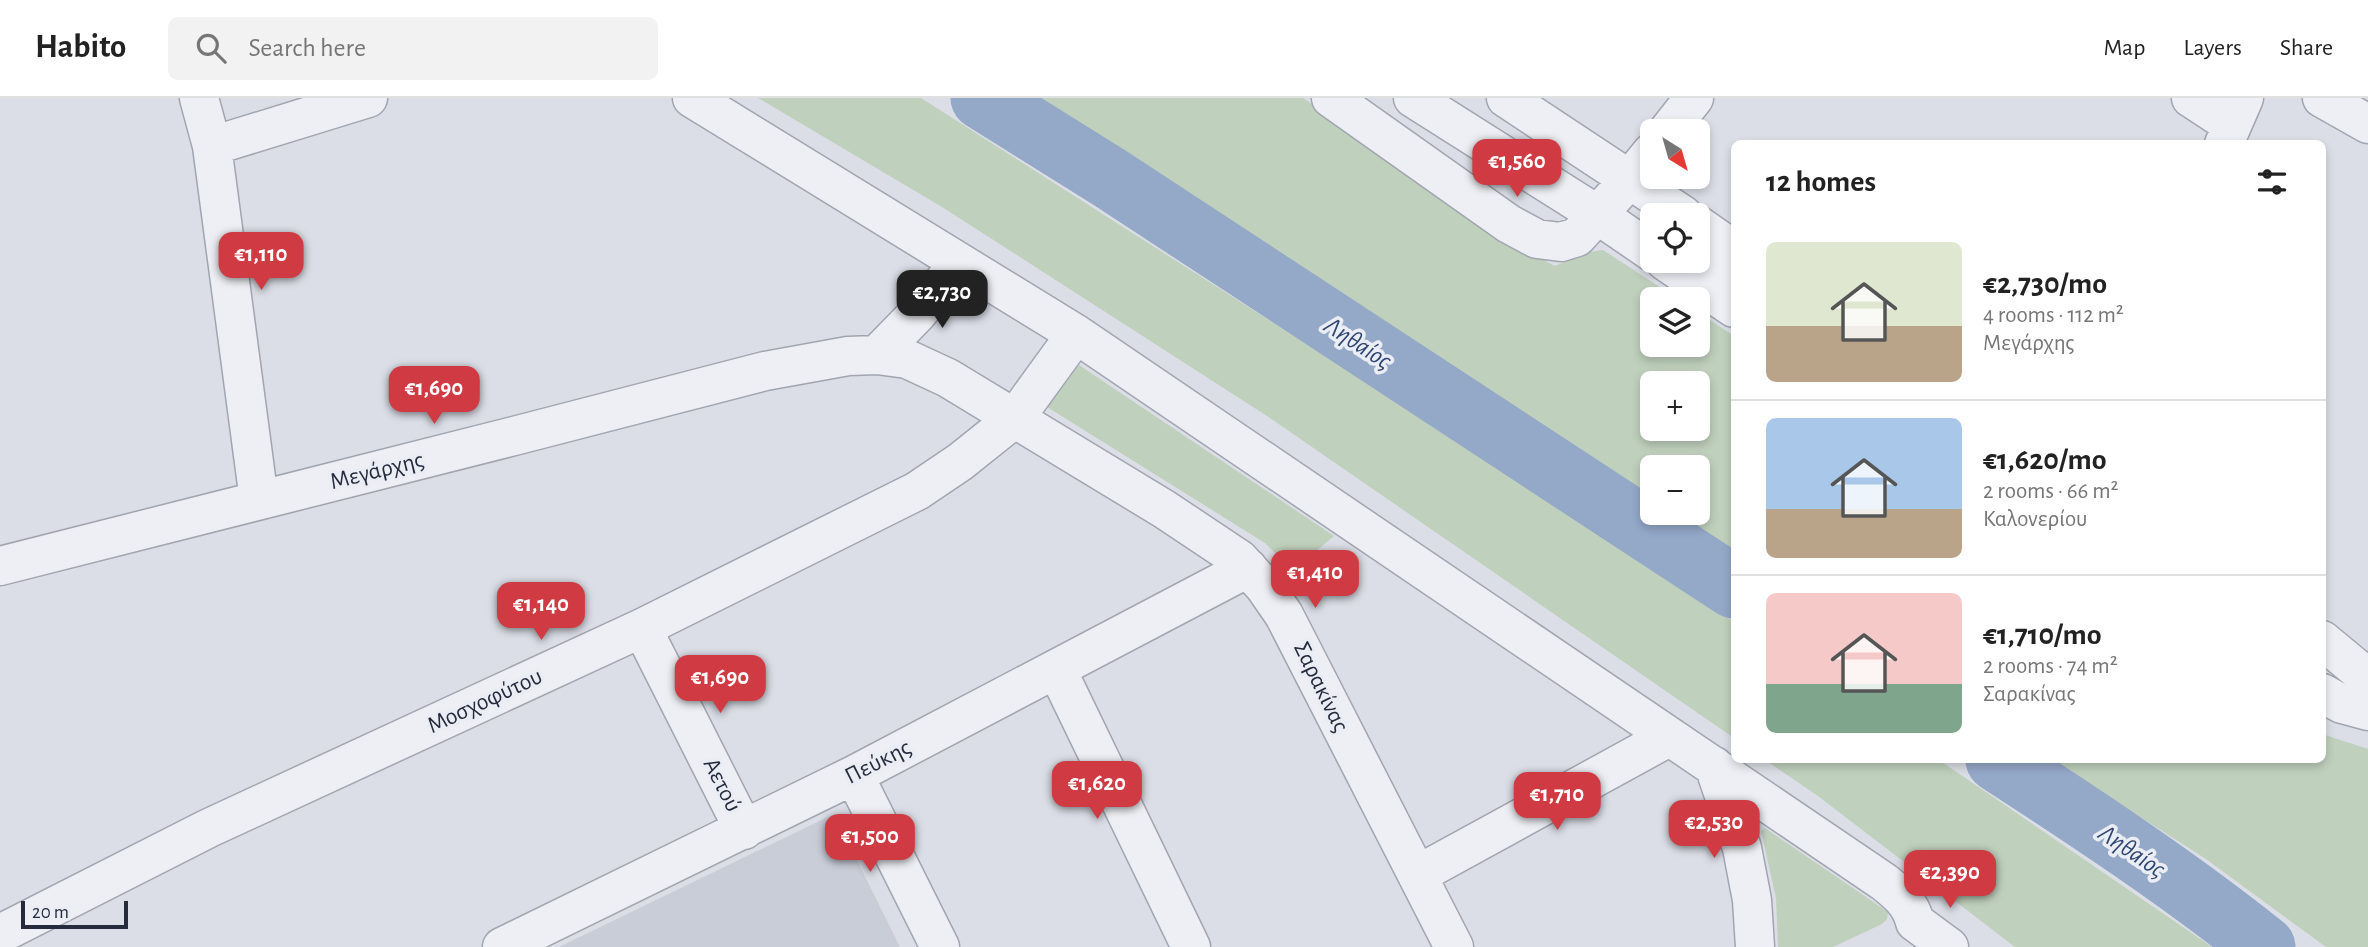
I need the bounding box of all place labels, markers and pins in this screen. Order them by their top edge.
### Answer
pin: €1,560 [1460,140,1574,199]
pin: €1,110 [204,232,318,292]
pin: €2,730 [885,271,999,330]
pin: €1,690 [377,366,491,426]
pin: €1,410 [1258,550,1372,610]
pin: €1,140 [484,582,598,642]
pin: €1,690 [663,656,777,715]
pin: €1,620 [1040,762,1154,821]
pin: €1,710 [1500,772,1614,832]
pin: €2,530 [1657,800,1771,860]
pin: €1,500 [813,814,927,874]
pin: €2,390 [1893,850,2007,910]

